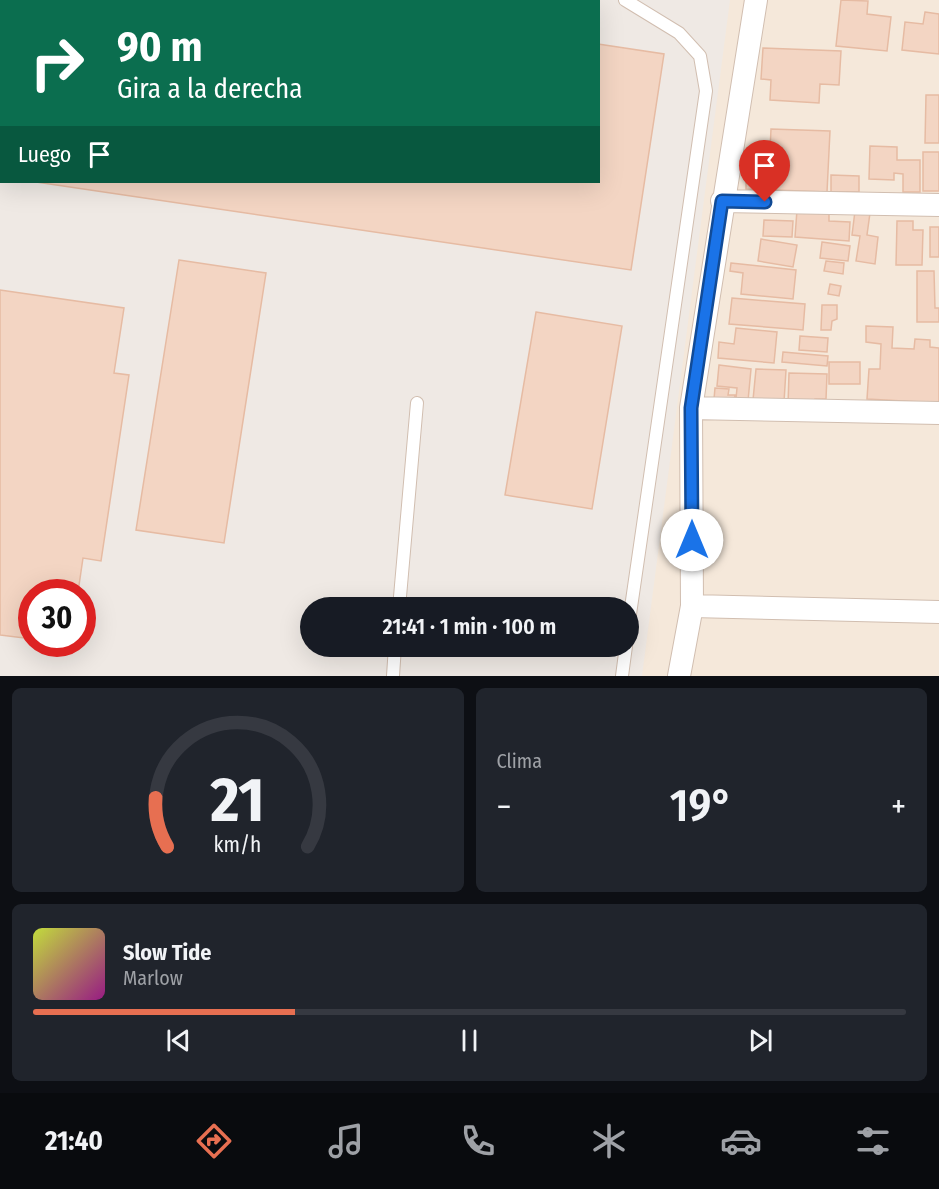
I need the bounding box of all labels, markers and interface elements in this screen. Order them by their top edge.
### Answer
text: 90 m [117,22,202,72]
icon: right [18,24,96,102]
text: Gira a la derecha [117,73,302,105]
icon: arrive [83,138,116,171]
pin [739,140,790,202]
text: Luego [18,141,71,168]
icon: arrive [748,149,781,182]
position arrow [660,508,724,572]
speed limit sign: 30 [18,579,96,657]
text: 21:41 · 1 min · 100 m [383,613,556,640]
text: Clima [497,749,542,773]
text: 21 [210,763,265,838]
text: 19° [670,779,733,833]
text: − [497,787,511,827]
text: + [891,787,906,827]
text: km/h [214,832,262,858]
text: Slow Tide [123,939,211,966]
text: Marlow [123,966,183,990]
icon: previous [162,1024,195,1057]
icon: pause [453,1024,486,1057]
icon: next [744,1024,777,1057]
icon: directions [193,1120,235,1162]
icon: music [325,1120,367,1162]
icon: phone [457,1120,499,1162]
icon: climate [588,1120,630,1162]
icon: car [720,1120,762,1162]
icon: filters [852,1120,894,1162]
text: 21:40 [45,1125,103,1157]

